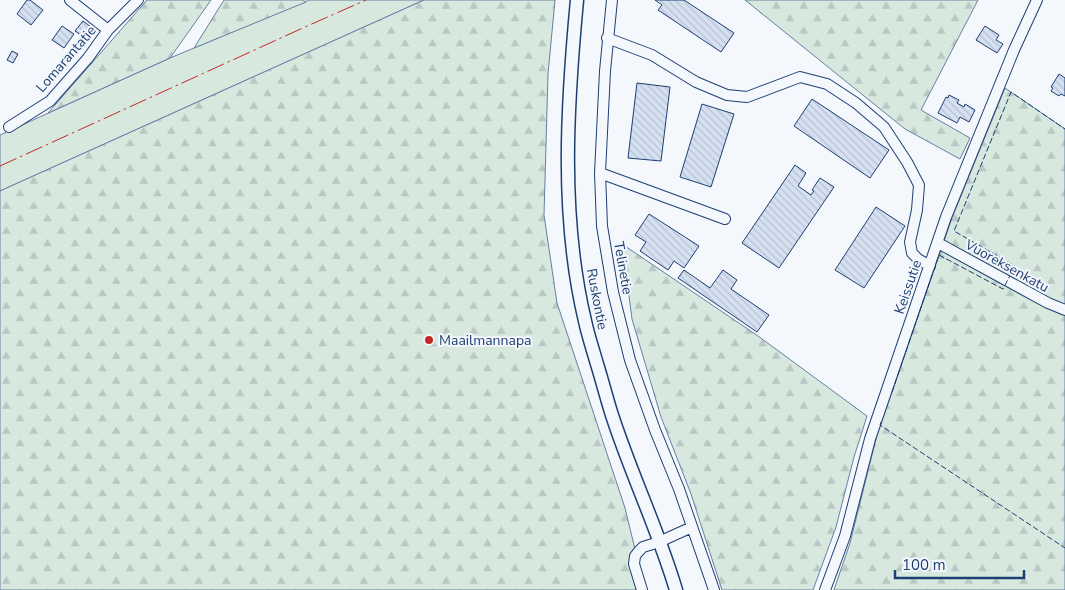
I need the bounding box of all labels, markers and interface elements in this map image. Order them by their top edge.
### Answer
street label: Lomarantatie [32,21,100,97]
street label: Vuoreksenkatu [961,235,1052,297]
street label: Telinetie [609,240,637,296]
street label: Keissutie [890,257,926,317]
street label: Ruskontie [582,267,612,331]
place label: Maailmannapa [439,331,532,350]
marker: Maailmannapa [423,334,435,346]
scale bar [895,548,1024,580]
text: 100 m [902,555,946,575]

